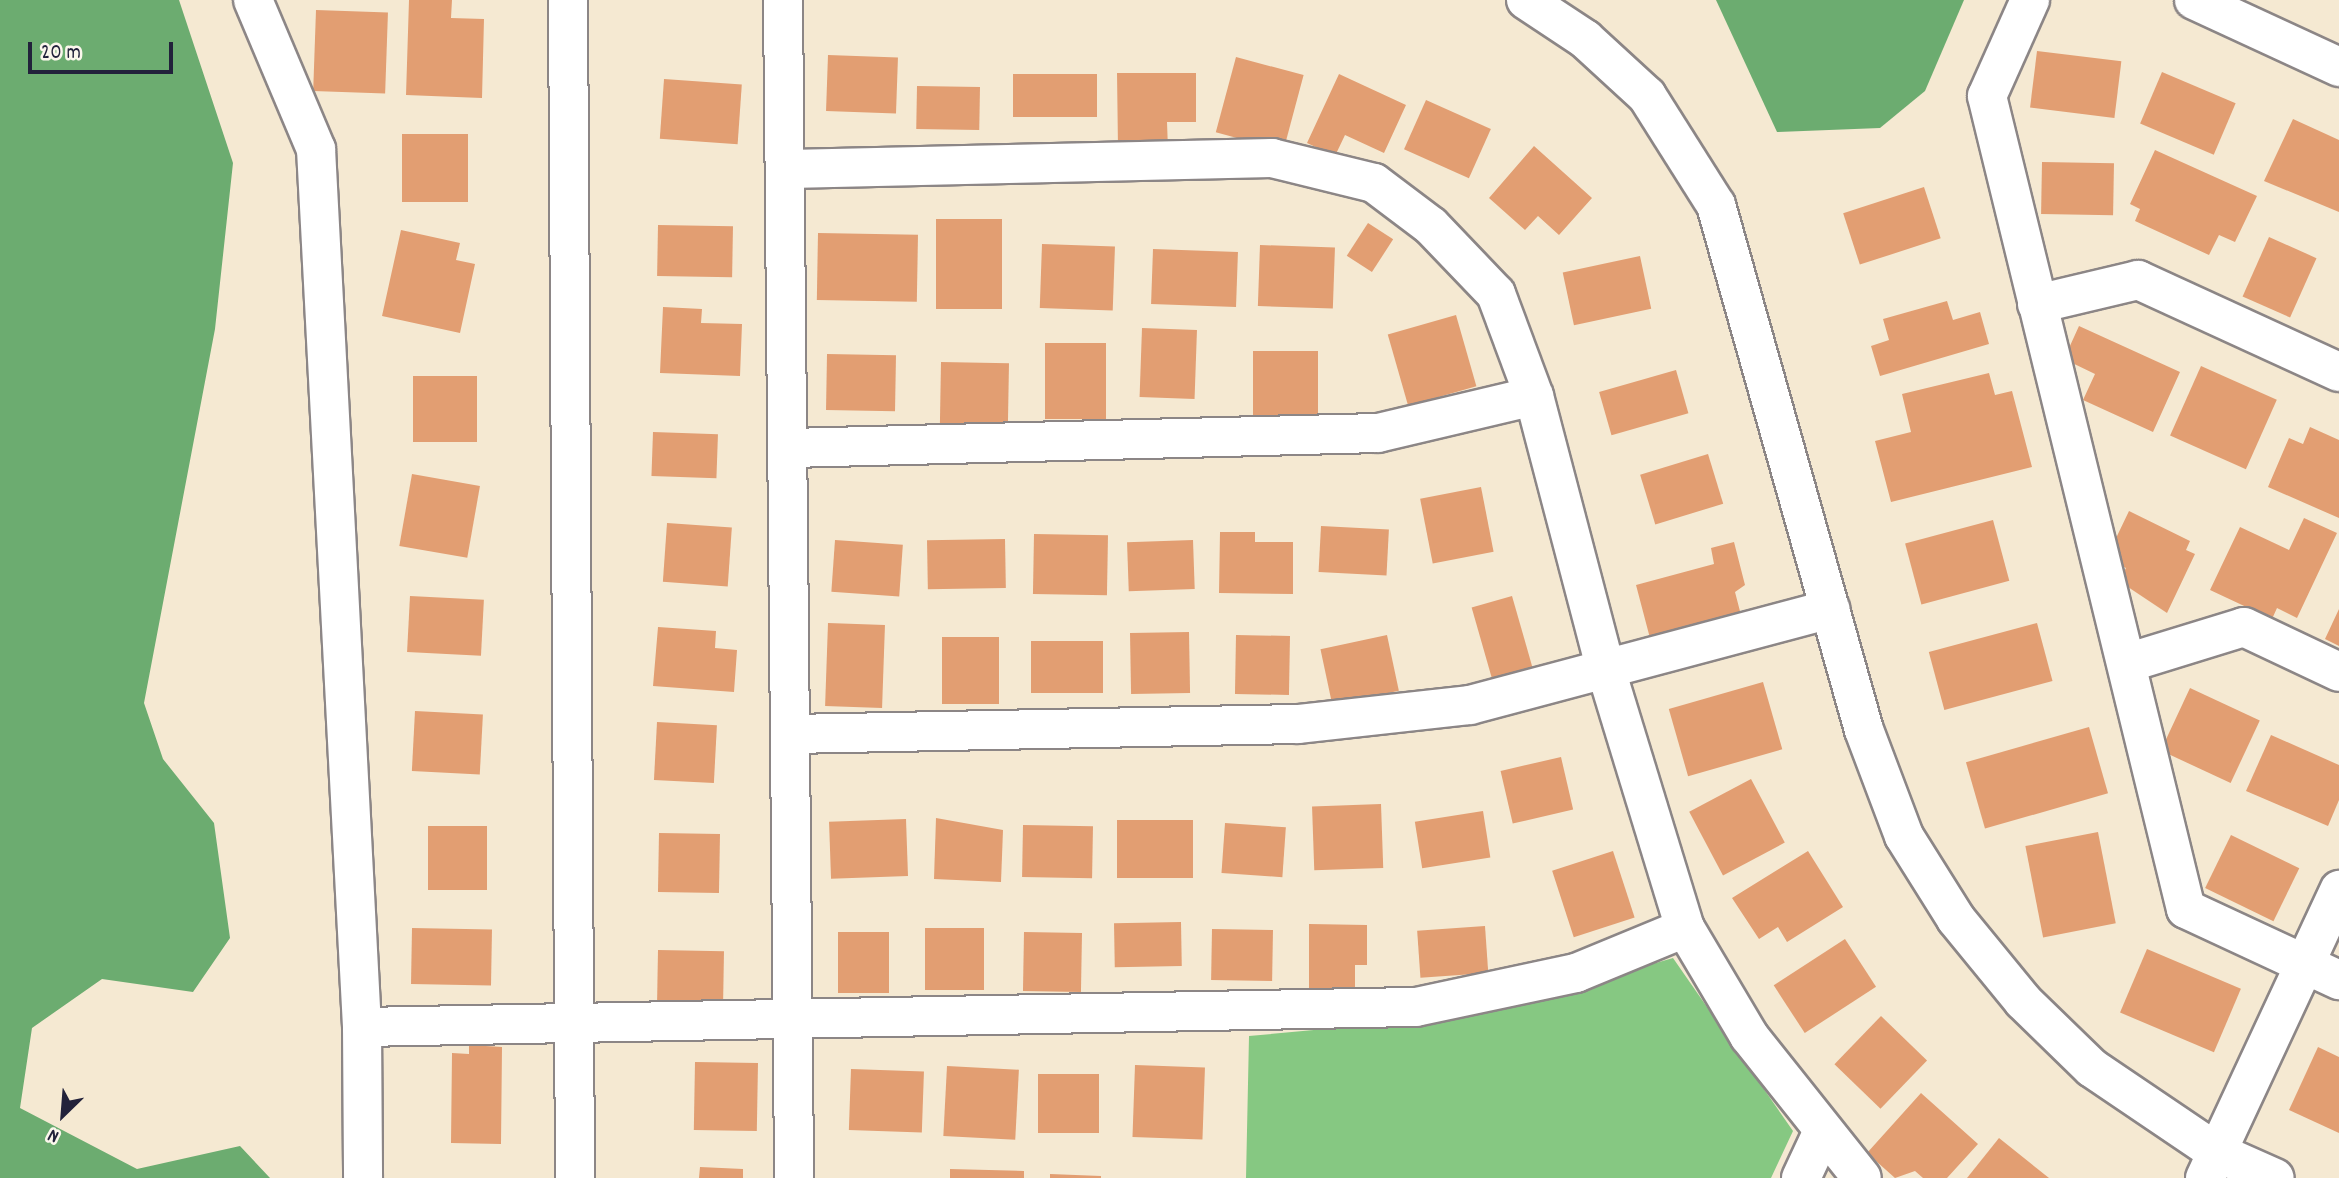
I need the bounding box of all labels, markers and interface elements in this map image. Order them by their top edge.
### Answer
scale bar [32,28,177,72]
text: 20 m [41,39,81,69]
north arrow [28,1080,98,1150]
text: N [44,1120,64,1149]

